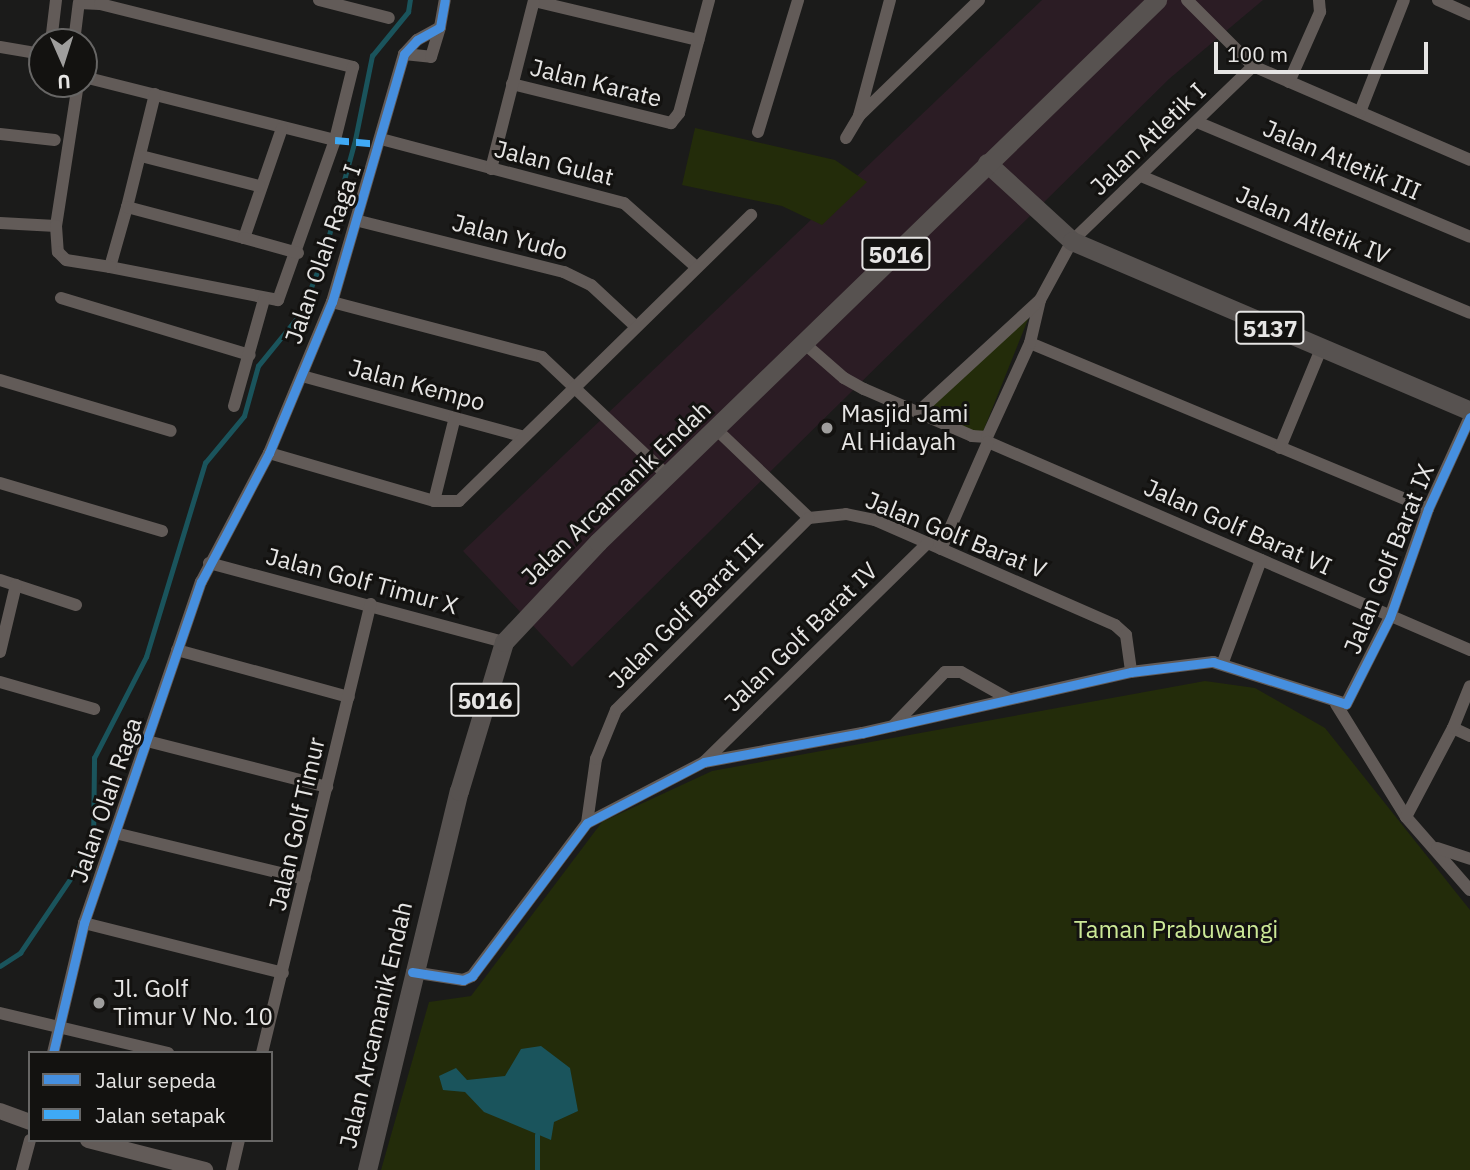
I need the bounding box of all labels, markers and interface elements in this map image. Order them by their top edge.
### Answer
north arrow [28,28,98,98]
scale bar [1218,28,1432,72]
text: 100 m [1227,40,1288,68]
street label: Jalan Karate [527,53,665,113]
text: U [57,70,71,94]
street label: Jalan Atletik I [1084,77,1212,201]
street label: Jalan Atletik III [1259,114,1425,206]
street label: Jalan Gulat [491,134,617,192]
street label: Jalan Olah Raga I [279,160,367,348]
street label: Jalan Atletik IV [1232,180,1394,270]
street label: Jalan Yudo [449,208,571,266]
road number: 5016 [861,234,931,274]
road number: 5137 [1235,308,1305,348]
street label: Jalan Kempo [346,353,488,417]
street label: Jalan Arcamanik Endah [515,395,717,591]
place label: Masjid Jami Al Hidayah [841,400,969,456]
marker: Masjid Jami Al Hidayah [819,420,835,436]
street label: Jalan Golf Barat IX [1338,460,1440,658]
street label: Jalan Golf Barat VI [1140,473,1336,581]
street label: Jalan Golf Barat V [861,486,1051,584]
street label: Jalan Golf Barat III [603,528,769,694]
street label: Jalan Golf Timur X [263,542,461,620]
street label: Jalan Golf Barat IV [718,556,884,718]
road number: 5016 [450,680,520,720]
street label: Jalan Olah Raga [64,714,148,886]
street label: Jalan Golf Timur [263,735,331,913]
street label: Jalan Arcamanik Endah [334,899,418,1151]
park label: Taman Prabuwangi [1074,916,1278,944]
place label: Jl. Golf Timur V No. 10 [113,975,273,1031]
marker: Jl. Golf Timur V No. 10 [91,995,107,1011]
legend [28,1051,273,1142]
text: Jalur sepeda [95,1066,216,1094]
text: Jalan setapak [95,1101,226,1129]

